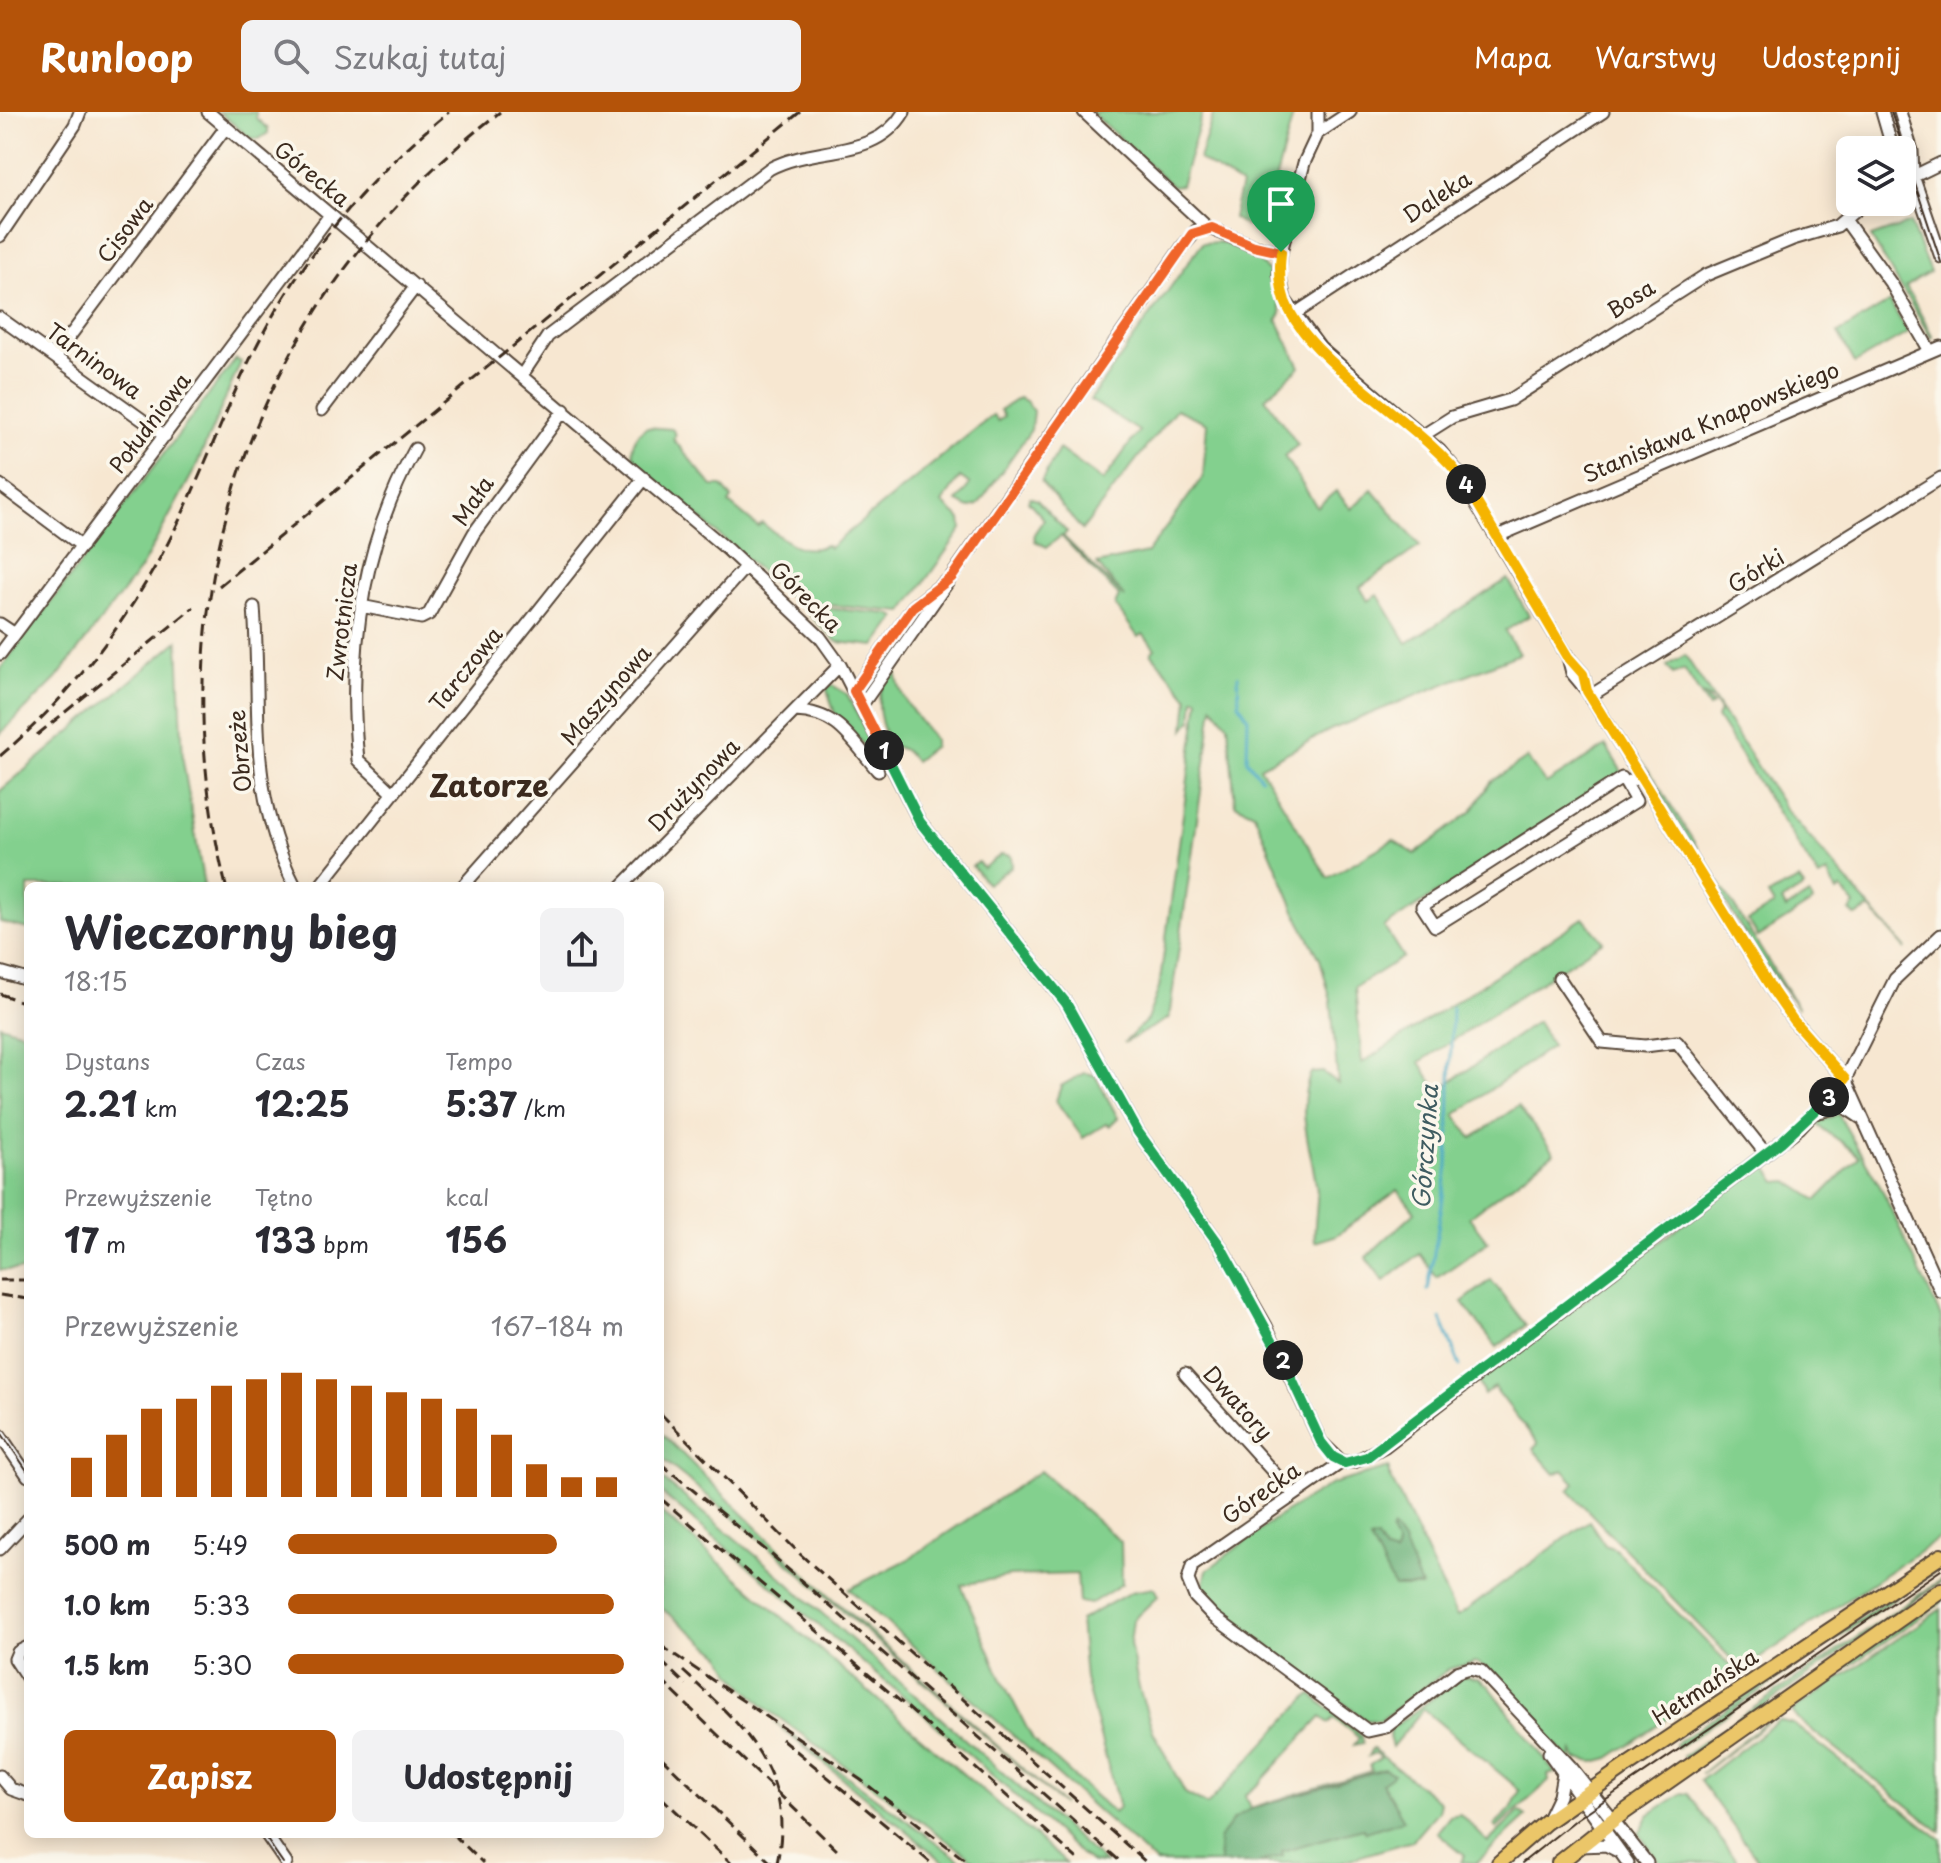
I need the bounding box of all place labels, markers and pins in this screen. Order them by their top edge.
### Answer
pin [1247,170,1315,252]
pin: 4 [1446,464,1486,504]
pin: 1 [864,730,904,770]
pin: 3 [1809,1077,1849,1117]
pin: 2 [1263,1340,1303,1380]

